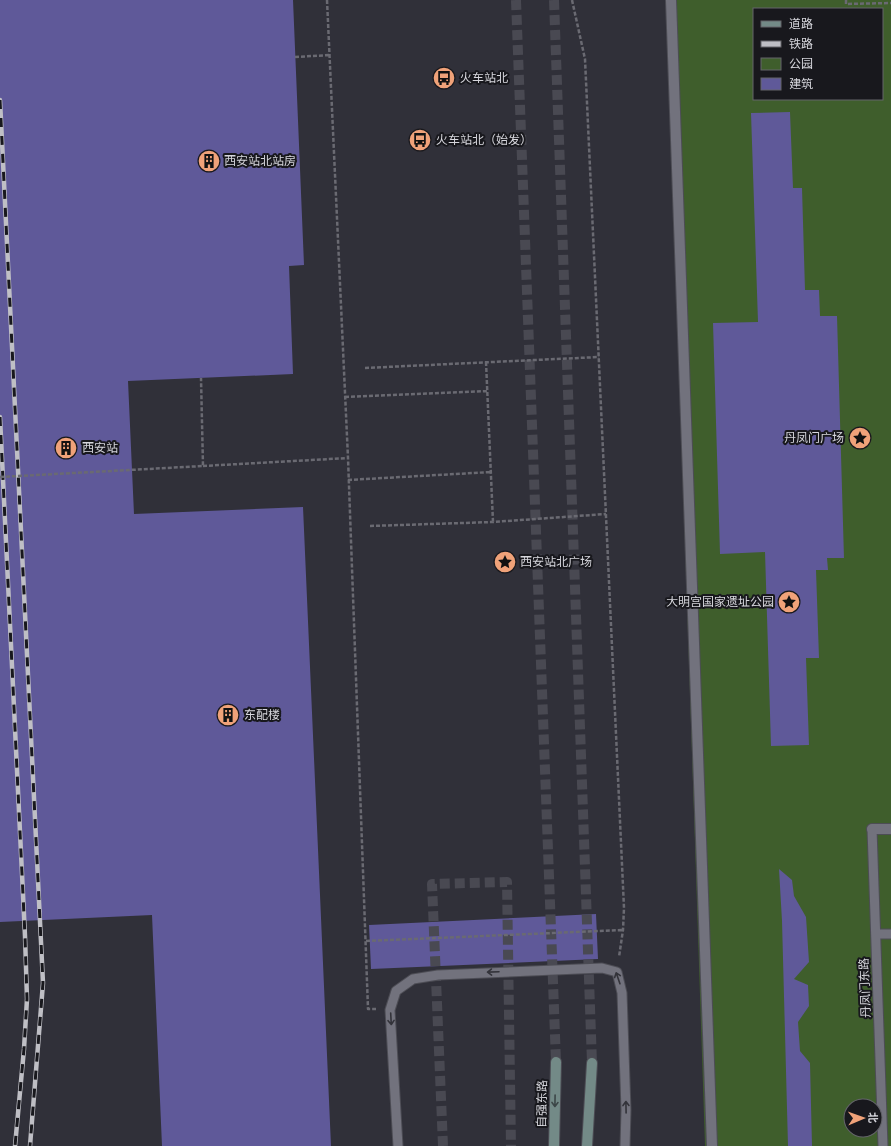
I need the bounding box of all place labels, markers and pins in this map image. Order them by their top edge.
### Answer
bus stop icon: 火车站北 [431,65,457,91]
place label: 火车站北 [460,69,508,87]
bus stop icon: 火车站北（始发） [407,127,433,153]
place label: 火车站北（始发） [436,131,532,149]
building icon: 西安站北站房 [196,148,222,174]
place label: 西安站北站房 [224,152,296,170]
place icon: 丹凤门广场 [847,425,873,451]
place label: 丹凤门广场 [784,429,844,447]
building icon: 西安站 [53,435,79,461]
place label: 西安站 [82,439,118,457]
place icon: 西安站北广场 [492,549,518,575]
place label: 西安站北广场 [520,553,592,571]
place icon: 大明宫国家遗址公园 [776,589,802,615]
place label: 大明宫国家遗址公园 [666,593,774,611]
building icon: 东配楼 [215,702,241,728]
place label: 东配楼 [244,706,280,724]

